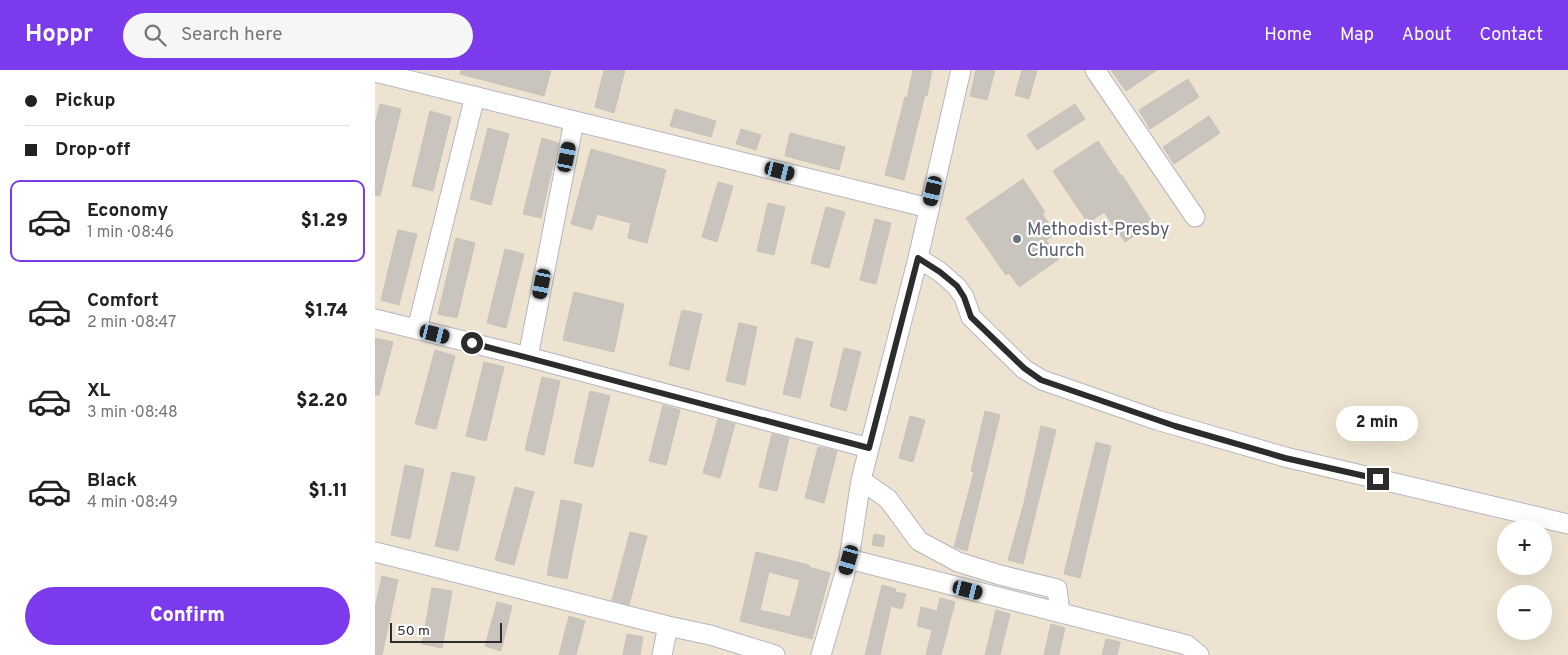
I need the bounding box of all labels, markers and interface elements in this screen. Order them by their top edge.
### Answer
search box [123,13,473,58]
text: Hoppr [25,20,93,50]
icon: search [141,21,169,49]
text: Search here [181,23,283,47]
text: Home [1264,24,1312,47]
text: Map [1340,24,1374,47]
text: About [1402,24,1451,47]
text: Contact [1479,24,1543,47]
text: Pickup [55,89,115,113]
text: Drop-off [55,138,130,162]
car [556,141,577,173]
car [763,160,796,182]
car [922,175,943,207]
icon: car [27,199,72,244]
text: Economy [87,199,168,223]
text: $1.29 [300,209,348,233]
place label: Methodist-Presby Church [1027,219,1170,263]
text: 1 min · 08:46 [87,223,174,243]
marker: Methodist-Presby Church [1011,233,1023,245]
car [531,268,552,300]
icon: car [27,289,72,334]
text: Comfort [87,289,159,313]
text: $1.74 [304,299,348,323]
text: 2 min · 08:47 [87,313,176,333]
car [418,323,451,345]
route start [461,332,483,354]
icon: car [27,379,72,424]
text: XL [87,379,110,403]
text: $2.20 [296,389,348,413]
text: 3 min · 08:48 [87,403,178,423]
callout: 2 min [1337,406,1419,442]
text: 2 min [1356,413,1398,433]
route end [1367,468,1389,490]
icon: car [27,469,72,514]
text: Black [87,469,137,493]
text: $1.11 [308,479,348,503]
text: 4 min · 08:49 [87,493,178,513]
map controls [1497,520,1552,640]
button: + [1497,520,1552,575]
car [837,544,860,576]
car [951,579,984,601]
button: − [1497,585,1552,640]
button: Confirm [25,587,350,645]
scale bar [390,620,503,643]
text: 50 m [397,623,430,640]

